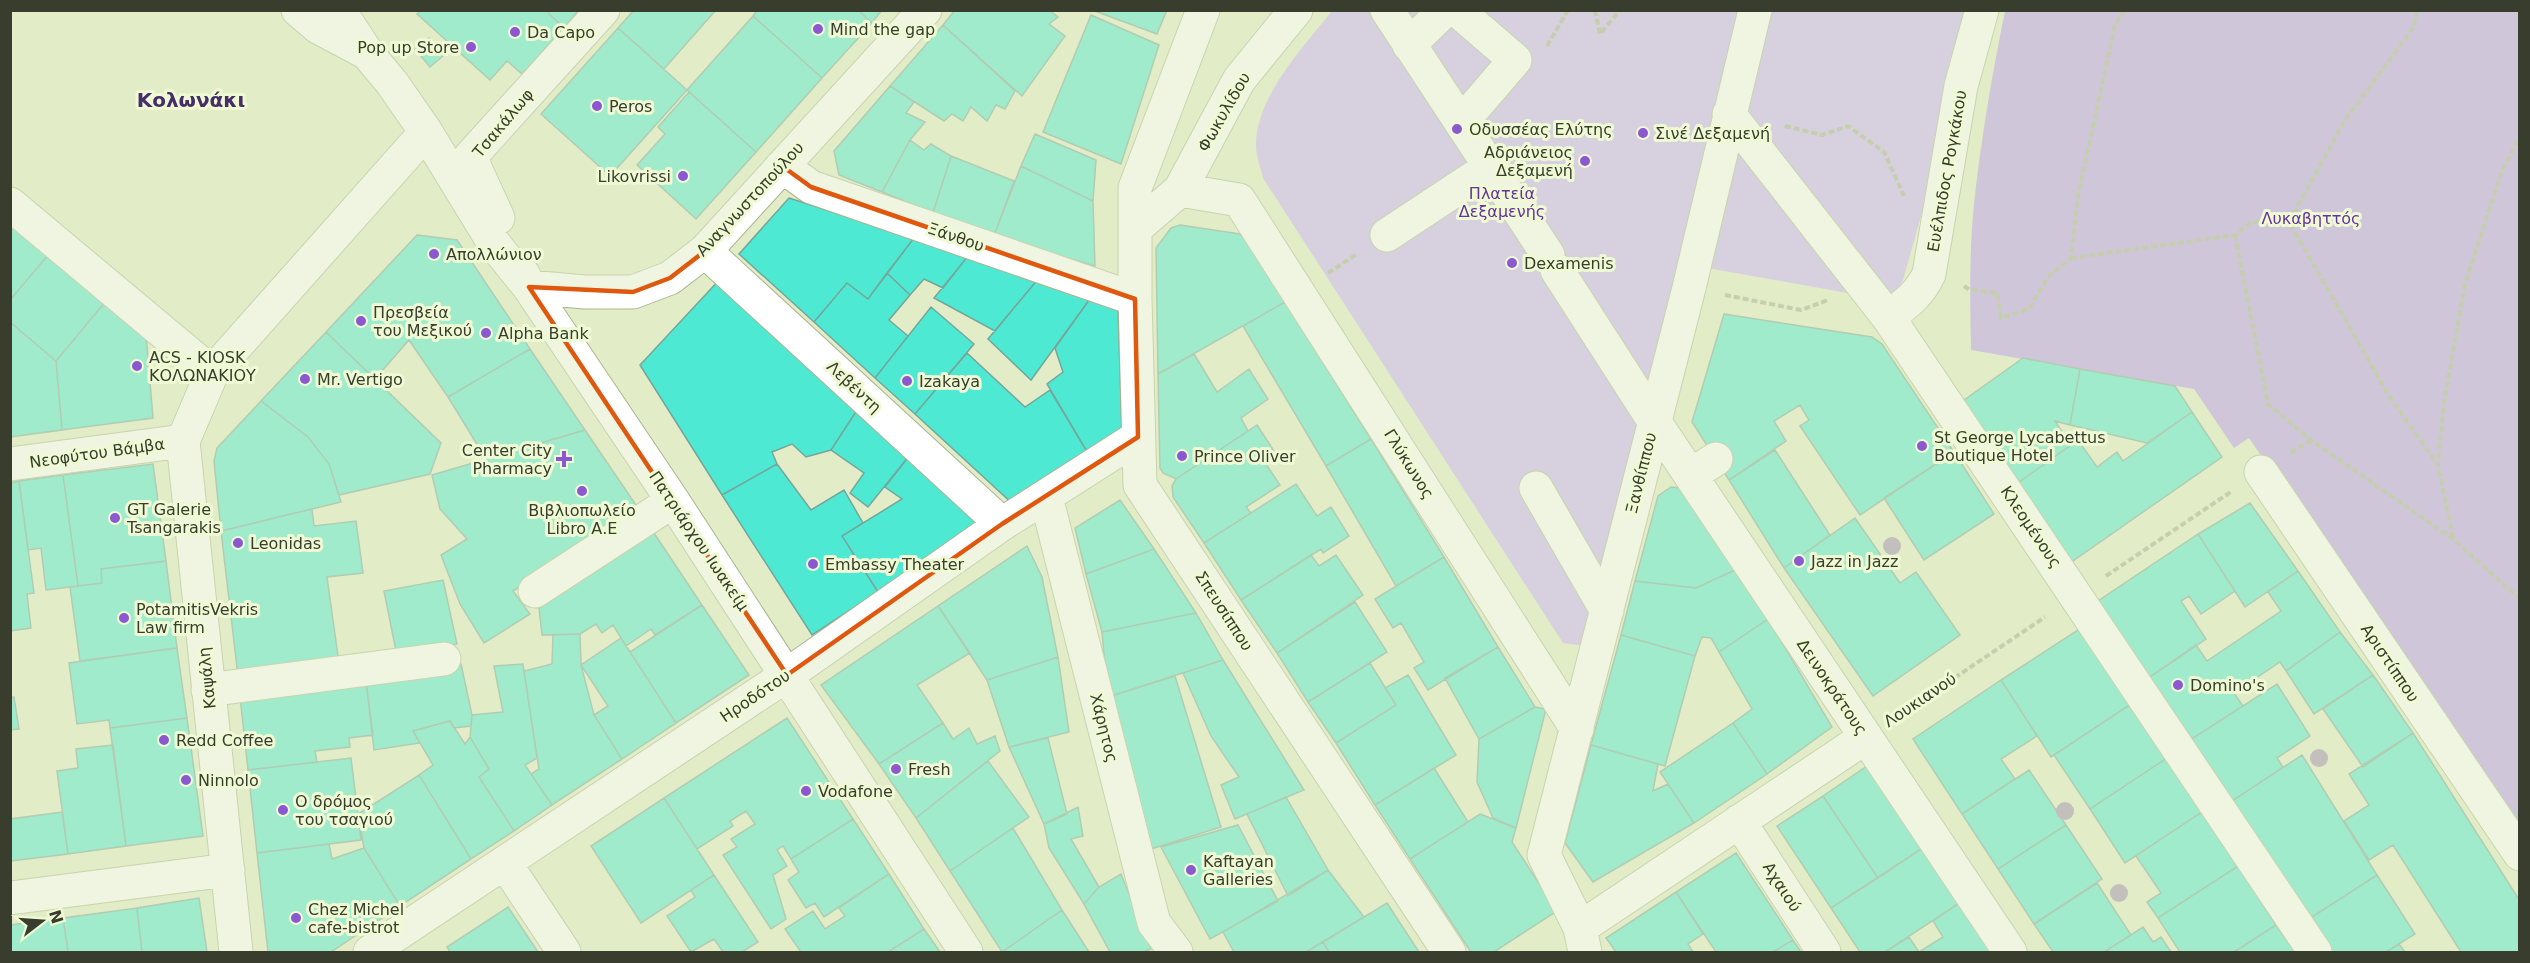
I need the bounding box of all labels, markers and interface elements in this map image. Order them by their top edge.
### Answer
place label: Mind the gap [830,20,935,39]
marker: Mind the gap [811,22,825,36]
place label: Da Capo [527,23,595,42]
marker: Da Capo [508,25,522,39]
place label: Pop up Store [357,38,459,57]
marker: Pop up Store [464,40,478,54]
street label: Φωκυλίδου [1194,69,1254,155]
street label: Τσακάλωφ [468,85,537,162]
district label: Κολωνάκι [137,88,245,112]
street label: Ευέλπιδος Ρογκάκου [1923,89,1971,253]
place label: Peros [609,97,652,116]
marker: Peros [590,99,604,113]
place label: Οδυσσέας Ελύτης [1469,120,1613,139]
marker: Οδυσσέας Ελύτης [1450,122,1464,136]
place label: Σινέ Δεξαμενή [1655,124,1770,143]
marker: Σινέ Δεξαμενή [1636,126,1650,140]
street label: Αναγνωστοπούλου [692,138,808,260]
place label: Αδριάνειος Δεξαμενή [1484,143,1573,180]
marker: Αδριάνειος Δεξαμενή [1578,154,1592,168]
place label: Likovrissi [598,167,671,186]
marker: Likovrissi [676,169,690,183]
park label: Πλατεία Δεξαμενής [1459,184,1545,221]
park label: Λυκαβηττός [2262,209,2360,228]
street label: Ξάνθου [925,219,987,255]
place label: Απολλώνιον [446,245,542,264]
marker: Απολλώνιον [427,247,441,261]
place label: Dexamenis [1524,254,1614,273]
marker: Dexamenis [1505,256,1519,270]
place label: Πρεσβεία του Μεξικού [373,303,472,340]
marker: Πρεσβεία του Μεξικού [354,314,368,328]
place label: Alpha Bank [498,324,590,343]
marker: Alpha Bank [479,326,493,340]
place label: ACS - KIOSK ΚΟΛΩΝΑΚΙΟΥ [149,348,256,385]
street label: Λεβέντη [823,357,885,417]
marker: ACS - KIOSK ΚΟΛΩΝΑΚΙΟΥ [130,359,144,373]
place label: Mr. Vertigo [317,370,403,389]
marker: Mr. Vertigo [298,372,312,386]
place label: Izakaya [919,372,980,391]
marker: Izakaya [900,374,914,388]
street label: Γλύκωνος [1380,426,1438,502]
place label: St George Lycabettus Boutique Hotel [1934,428,2105,465]
street label: Ξανθίππου [1622,430,1660,516]
street label: Νεοφύτου Βάμβα [28,434,166,472]
marker: St George Lycabettus Boutique Hotel [1915,439,1929,453]
place label: Center City Pharmacy [462,441,552,478]
place label: Prince Oliver [1194,447,1296,466]
marker: Prince Oliver [1175,449,1189,463]
marker: Center City Pharmacy [557,452,571,466]
street label: Πατριάρχου Ιωακείμ [645,468,753,614]
street label: Κλεομένους [1997,482,2065,572]
marker: Βιβλιοπωλείο Libro Α.Ε [575,484,589,498]
place label: GT Galerie Tsangarakis [126,500,221,537]
place label: Βιβλιοπωλείο Libro Α.Ε [528,501,636,538]
marker: GT Galerie Tsangarakis [108,511,122,525]
place label: Leonidas [250,534,321,553]
marker: Leonidas [231,536,245,550]
place label: Jazz in Jazz [1810,552,1898,571]
marker: Jazz in Jazz [1792,554,1806,568]
place label: Embassy Theater [825,555,965,574]
marker: Embassy Theater [806,557,820,571]
street label: Σπευσίππου [1191,567,1257,655]
place label: PotamitisVekris Law firm [136,600,258,637]
marker: PotamitisVekris Law firm [117,611,131,625]
street label: Αριστίππου [2357,620,2423,706]
street label: Δεινοκράτους [1793,635,1871,739]
street label: Καψάλη [194,646,220,710]
street label: Ηροδότου [716,666,794,726]
street label: Λουκιανού [1880,669,1960,731]
place label: Domino's [2190,676,2265,695]
marker: Domino's [2171,678,2185,692]
street label: Χάρητος [1086,691,1122,765]
place label: Redd Coffee [176,731,273,750]
marker: Redd Coffee [157,733,171,747]
place label: Fresh [908,760,951,779]
marker: Fresh [889,762,903,776]
place label: Ninnolo [198,771,259,790]
marker: Ninnolo [179,773,193,787]
place label: Vodafone [818,782,893,801]
marker: Vodafone [799,784,813,798]
place label: Ο δρόμος του τσαγιού [295,792,393,829]
marker: Ο δρόμος του τσαγιού [276,803,290,817]
place label: Kaftayan Galleries [1203,852,1274,889]
street label: Αχαιού [1759,859,1805,915]
marker: Kaftayan Galleries [1184,863,1198,877]
north arrow [12,891,72,951]
place label: Chez Michel cafe-bistrot [308,900,404,937]
text: N [45,908,67,926]
marker: Chez Michel cafe-bistrot [289,911,303,925]

